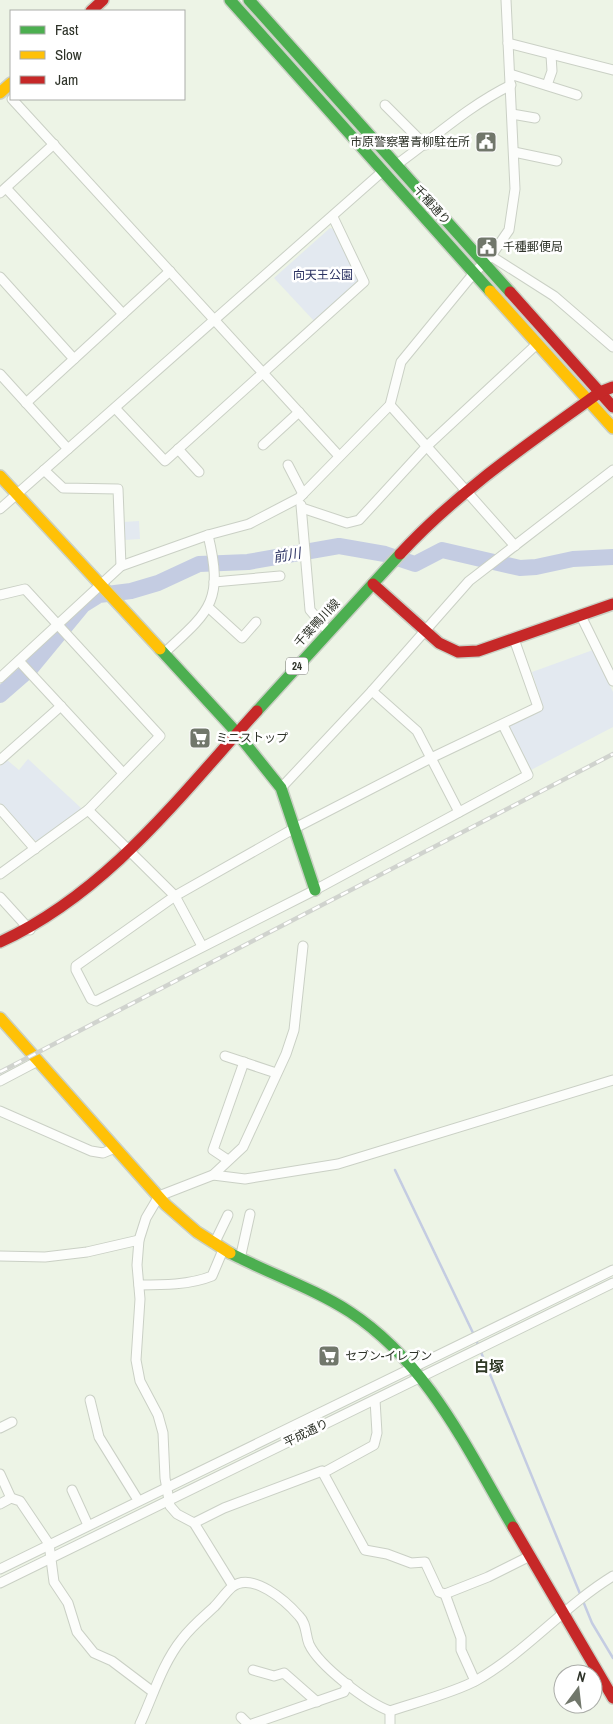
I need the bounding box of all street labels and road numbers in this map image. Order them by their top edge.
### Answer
street label: 千種通り [410,182,454,228]
street label: 千葉鴨川線 [291,596,343,650]
road number: 24 [286,658,308,674]
street label: 平成通り [281,1415,331,1451]

